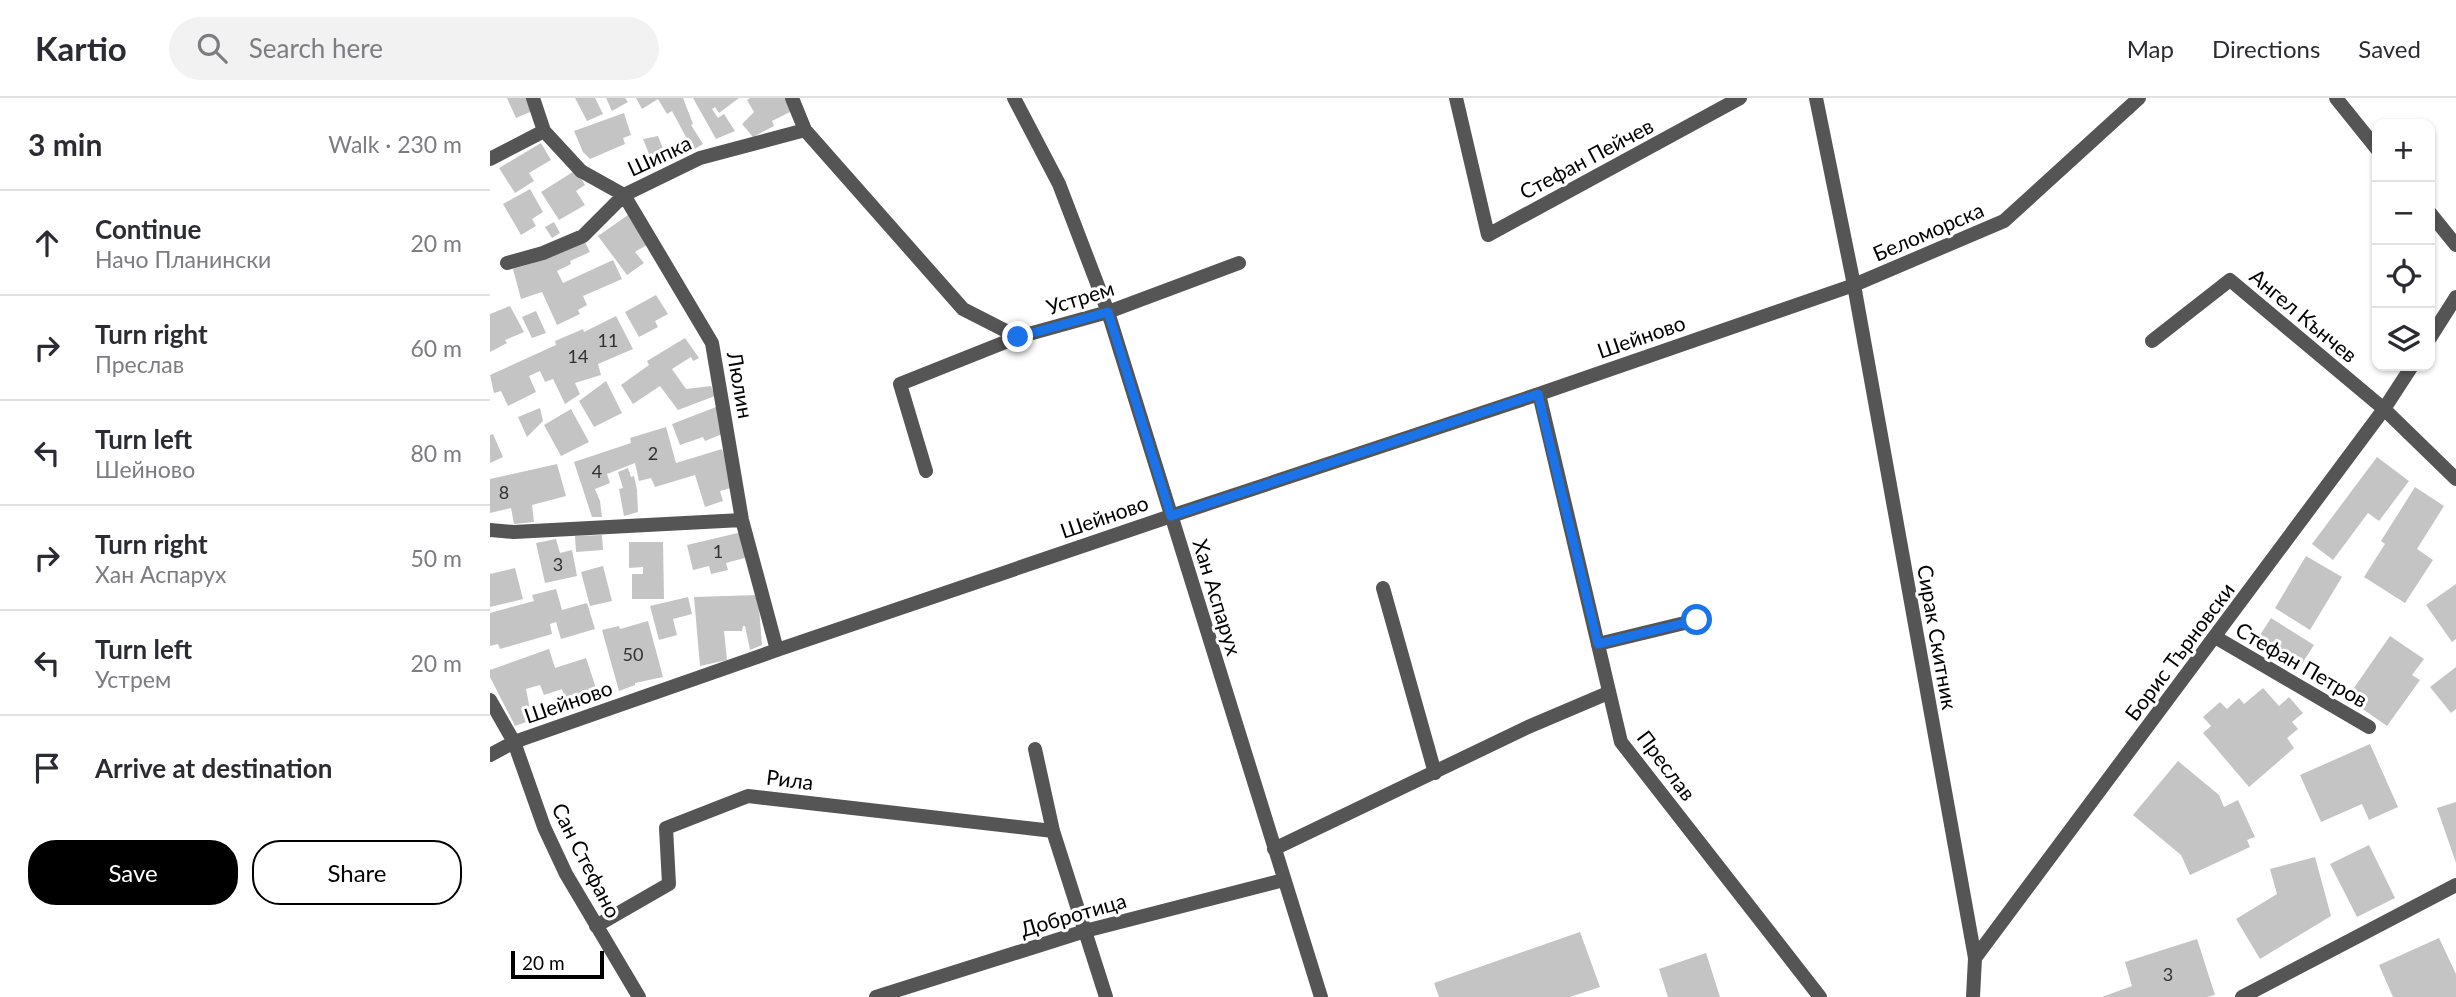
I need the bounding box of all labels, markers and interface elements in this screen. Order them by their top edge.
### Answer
search box [169,17,659,80]
text: Kartio [35,28,127,68]
icon: search [193,29,231,67]
text: Search here [249,32,383,64]
text: Map [2127,34,2174,63]
text: Directions [2212,34,2320,63]
text: Saved [2358,34,2421,63]
street label: Стефан Пейчев [1515,112,1657,204]
map controls [2372,119,2435,371]
button: + [2372,119,2435,182]
text: 3 min [28,126,102,162]
street label: Шипка [623,129,695,181]
text: Walk · 230 m [328,130,462,158]
button: − [2372,182,2435,245]
street label: Беломорска [1869,196,1987,266]
text: Continue [95,213,201,245]
icon: ahead [28,224,66,262]
text: 20 m [411,229,462,257]
text: Начо Планински [95,245,271,273]
button: locate [2372,245,2435,308]
street label: Ангел Кънчев [2245,263,2363,367]
street label: Устрем [1043,275,1117,319]
button: layers [2372,308,2435,371]
street label: Шейново [1594,309,1688,363]
text: Turn right [95,318,208,350]
route end [1002,321,1033,352]
icon: right [28,329,66,367]
house number: 11 [598,329,618,351]
text: 60 m [411,334,462,362]
house number: 14 [568,345,588,367]
street label: Люлин [723,349,759,420]
text: Преслав [95,350,184,378]
text: Turn left [95,423,192,455]
icon: left [28,434,66,472]
text: 80 m [411,439,462,467]
house number: 2 [648,442,658,464]
text: Шейново [95,455,195,483]
house number: 4 [592,460,602,482]
house number: 8 [499,481,509,503]
street label: Шейново [1057,489,1151,543]
text: Turn right [95,528,208,560]
street label: Хан Аспарух [1188,536,1248,659]
icon: right [28,539,66,577]
house number: 1 [713,540,723,562]
text: 50 m [411,544,462,572]
house number: 3 [553,553,563,575]
text: Хан Аспарух [95,560,226,588]
street label: Сирак Скитник [1913,563,1963,712]
street label: Борис Търновски [2119,577,2239,725]
route start [1681,604,1712,635]
street label: Стефан Петров [2232,616,2372,712]
text: Turn left [95,633,192,665]
house number: 50 [623,643,643,665]
icon: left [28,644,66,682]
text: 20 m [411,649,462,677]
text: Устрем [95,665,171,693]
street label: Шейново [521,674,615,728]
street label: Преслав [1633,725,1701,805]
icon: arrive [28,749,66,787]
text: Arrive at destination [95,752,332,784]
street label: Рила [765,764,815,794]
street label: Сан Стефано [547,798,627,922]
button: Save [28,840,238,905]
button: Share [252,840,462,905]
street label: Добротица [1017,887,1129,941]
scale bar [511,948,604,980]
text: 20 m [522,951,565,974]
house number: 3 [2163,963,2173,985]

